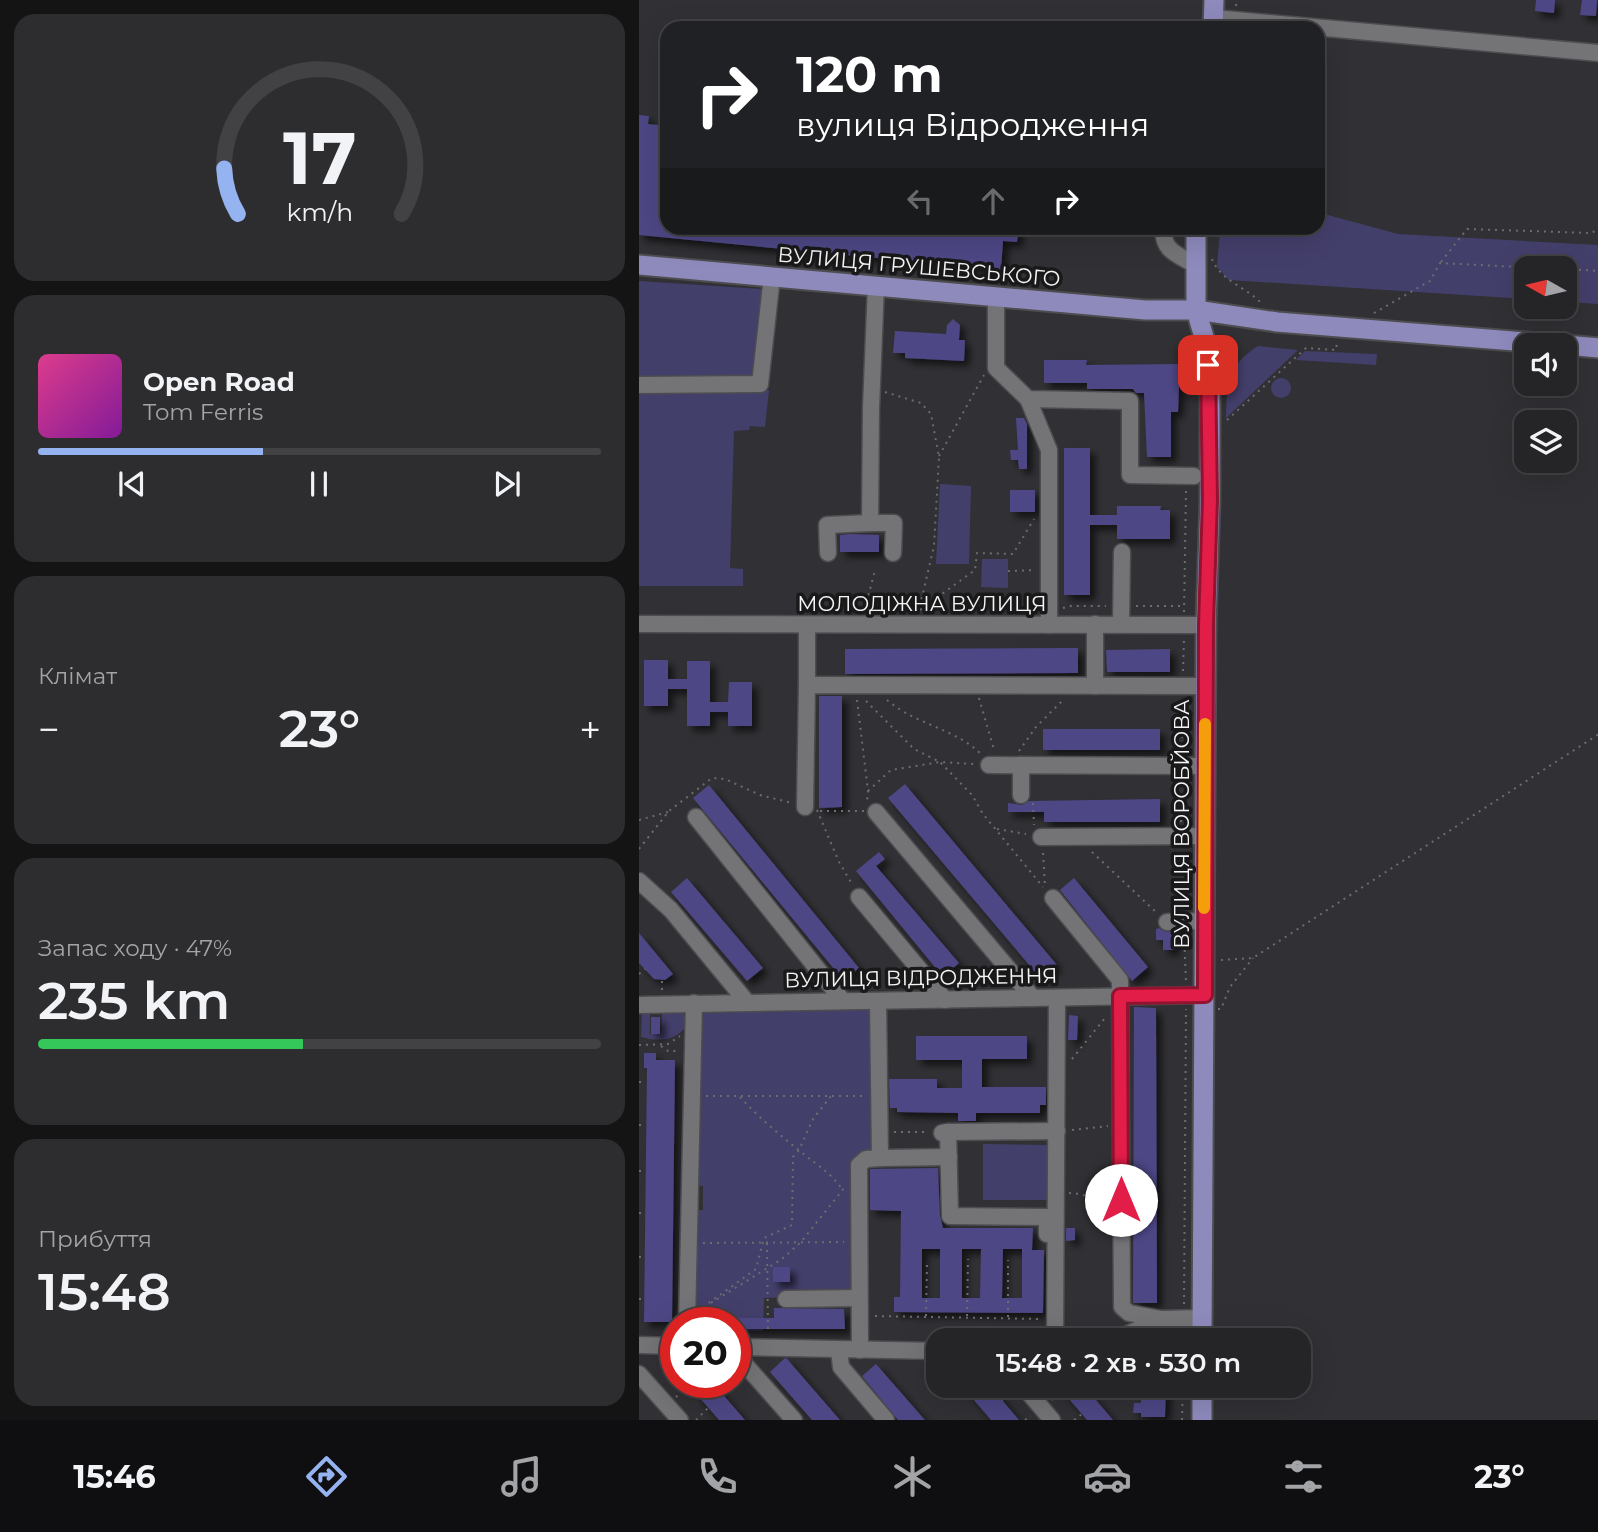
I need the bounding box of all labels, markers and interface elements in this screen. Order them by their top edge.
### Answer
text: 120 m [796,45,943,104]
icon: right [681,49,772,140]
text: вулиця Відродження [796,105,1149,144]
text: 17 [283,114,356,202]
icon: left [901,182,939,220]
icon: ahead [974,182,1012,220]
icon: right [1047,182,1085,220]
text: km/h [286,196,353,226]
street label: ВУЛИЦЯ ГРУШЕВСЬКОГО [776,242,1062,291]
north arrow [1514,256,1577,318]
map controls [1514,256,1577,473]
button: sound [1514,333,1577,396]
pin [1178,335,1238,395]
icon: arrive [1189,346,1227,384]
text: Open Road [143,366,295,398]
text: Tom Ferris [143,398,263,426]
button: layers [1514,410,1577,473]
icon: previous [113,465,151,503]
icon: pause [300,465,338,503]
icon: next [488,465,526,503]
street label: МОЛОДІЖНА ВУЛИЦЯ [797,591,1047,616]
text: Клімат [38,662,117,690]
text: 23° [279,697,360,760]
street label: ВУЛИЦЯ ВОРОБЙОВА [1169,699,1194,949]
text: − [38,706,60,753]
text: + [579,706,601,753]
text: Запас ходу · 47% [38,934,232,962]
street label: ВУЛИЦЯ ВІДРОДЖЕННЯ [784,963,1058,992]
text: 235 km [38,969,230,1032]
position arrow [1084,1163,1158,1237]
text: Прибуття [38,1225,152,1253]
text: 15:48 [38,1260,171,1323]
speed limit sign: 20 [660,1307,751,1398]
text: 15:48 · 2 хв · 530 m [996,1347,1241,1379]
icon: directions [302,1452,351,1501]
icon: music [497,1452,546,1501]
icon: phone [693,1452,742,1501]
icon: climate [888,1452,937,1501]
icon: car [1083,1452,1132,1501]
icon: filters [1279,1452,1328,1501]
text: 15:46 [73,1457,156,1496]
text: 23° [1474,1457,1525,1496]

